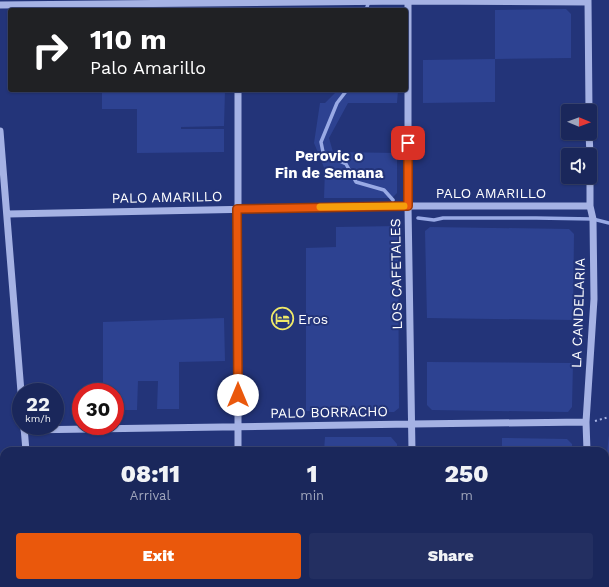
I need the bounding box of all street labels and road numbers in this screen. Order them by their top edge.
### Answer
street label: PALO AMARILLO [436,185,546,201]
street label: PALO AMARILLO [112,188,222,206]
street label: LOS CAFETALES [387,218,405,330]
street label: LA CANDELARIA [568,258,588,368]
street label: PALO BORRACHO [270,403,388,421]

